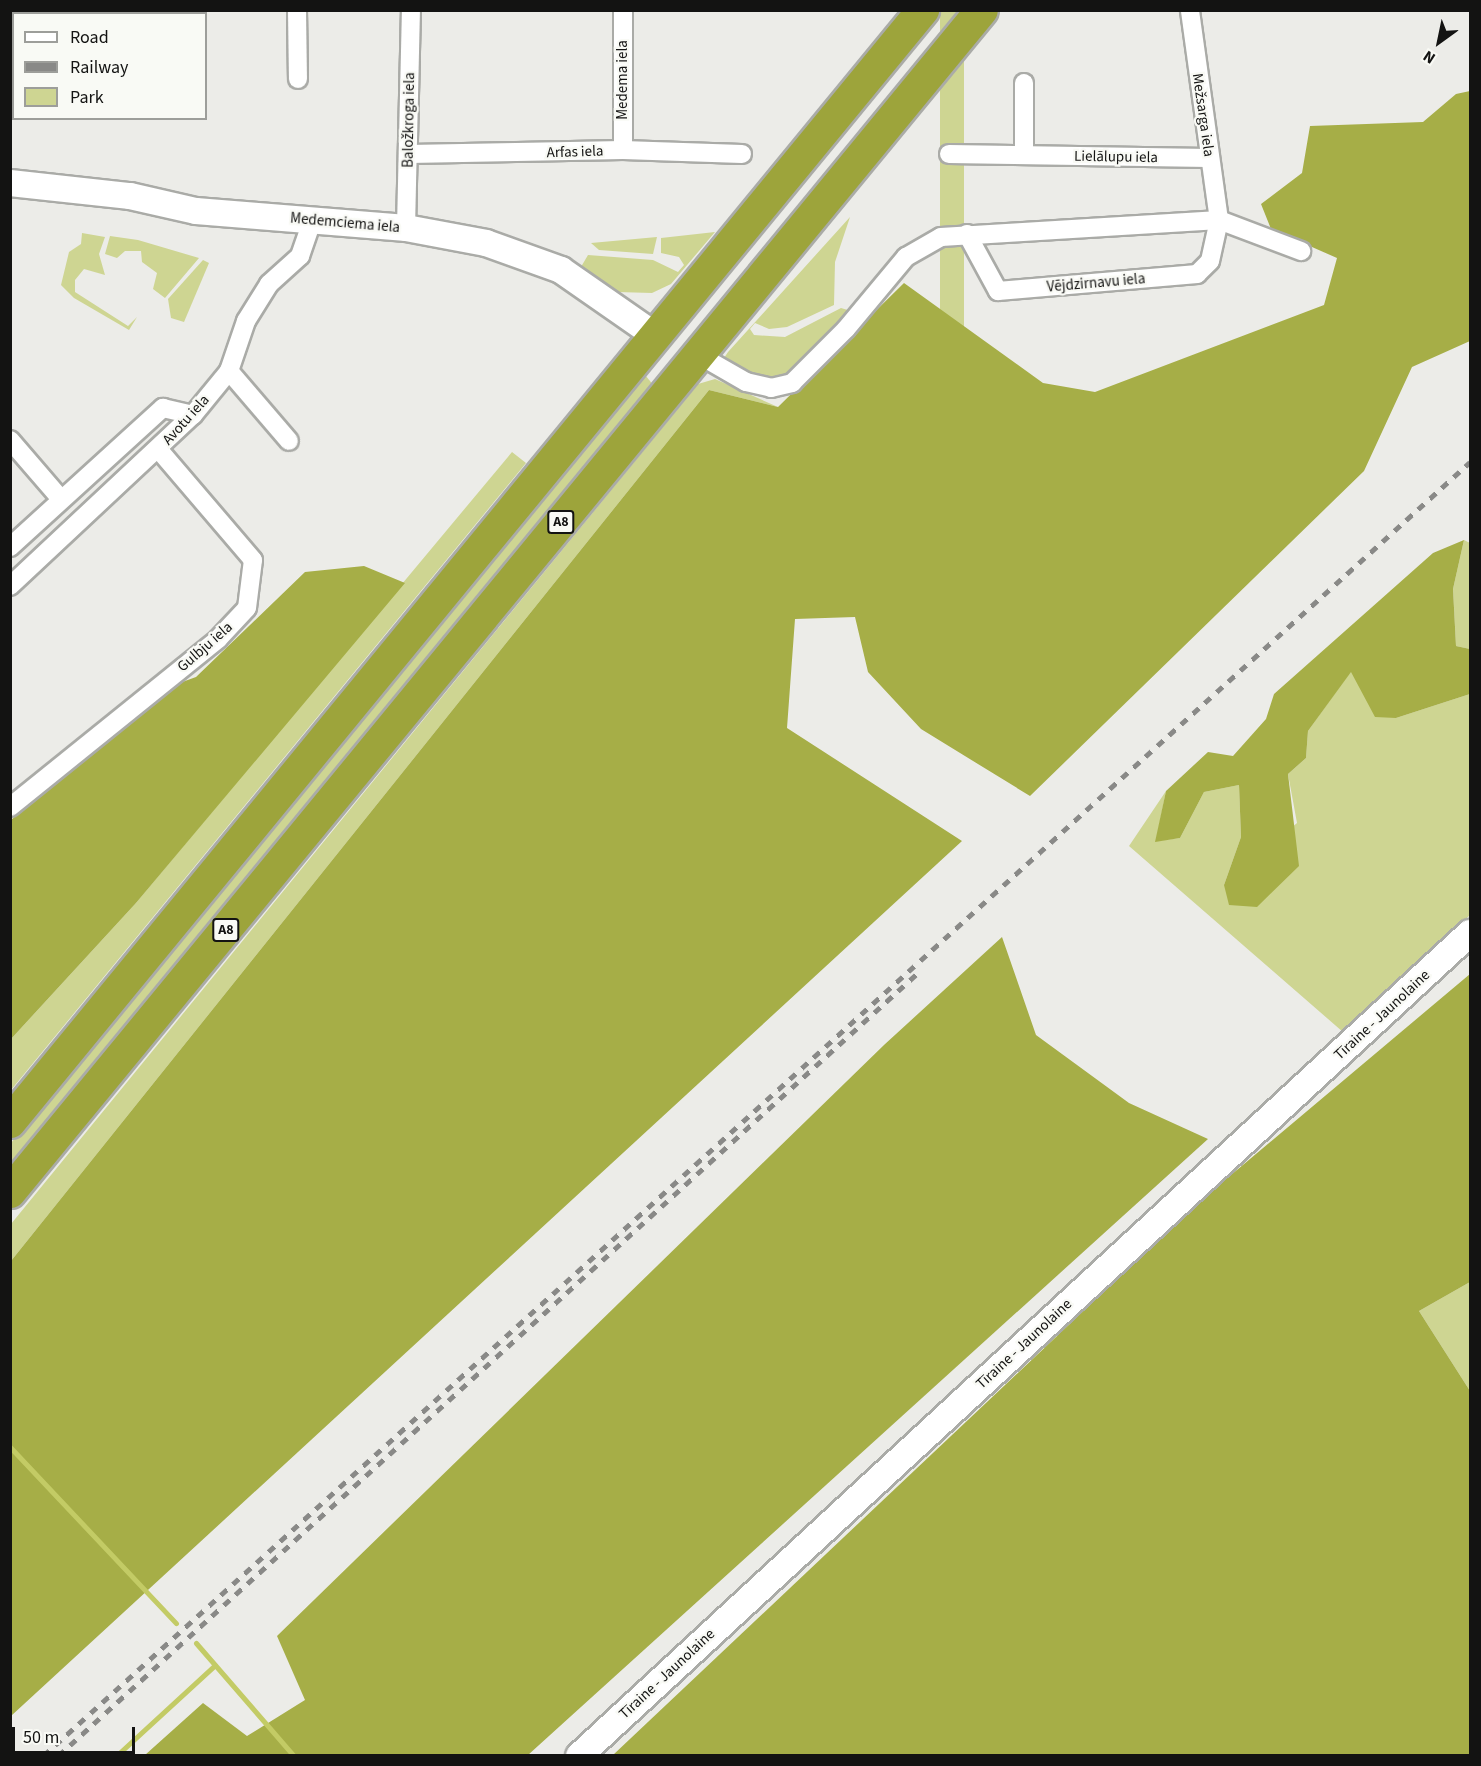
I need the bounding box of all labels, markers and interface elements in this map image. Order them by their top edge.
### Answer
legend [12,12,207,120]
north arrow [1409,12,1469,72]
text: Road [70,25,109,50]
street label: Medema iela [614,40,632,120]
text: N [1419,45,1440,69]
text: Railway [70,55,129,80]
street label: Baložkroga iela [399,72,419,168]
street label: Mežsarga iela [1188,72,1218,158]
text: Park [70,85,104,110]
street label: Arfas iela [546,142,604,162]
street label: Lielālupu iela [1074,147,1158,167]
street label: Medemciema iela [289,209,401,237]
street label: Vējdzirnavu iela [1046,270,1146,296]
street label: Avotu iela [159,391,213,449]
road number: A8 [546,511,576,533]
street label: Gulbju iela [174,618,236,676]
road number: A8 [211,919,241,941]
street label: Tīraine - Jaunolaine [1330,966,1434,1064]
street label: Tīraine - Jaunolaine [972,1295,1076,1393]
street label: Tīraine - Jaunolaine [615,1625,719,1723]
scale bar [15,1715,138,1753]
text: 50 m [23,1725,59,1750]

